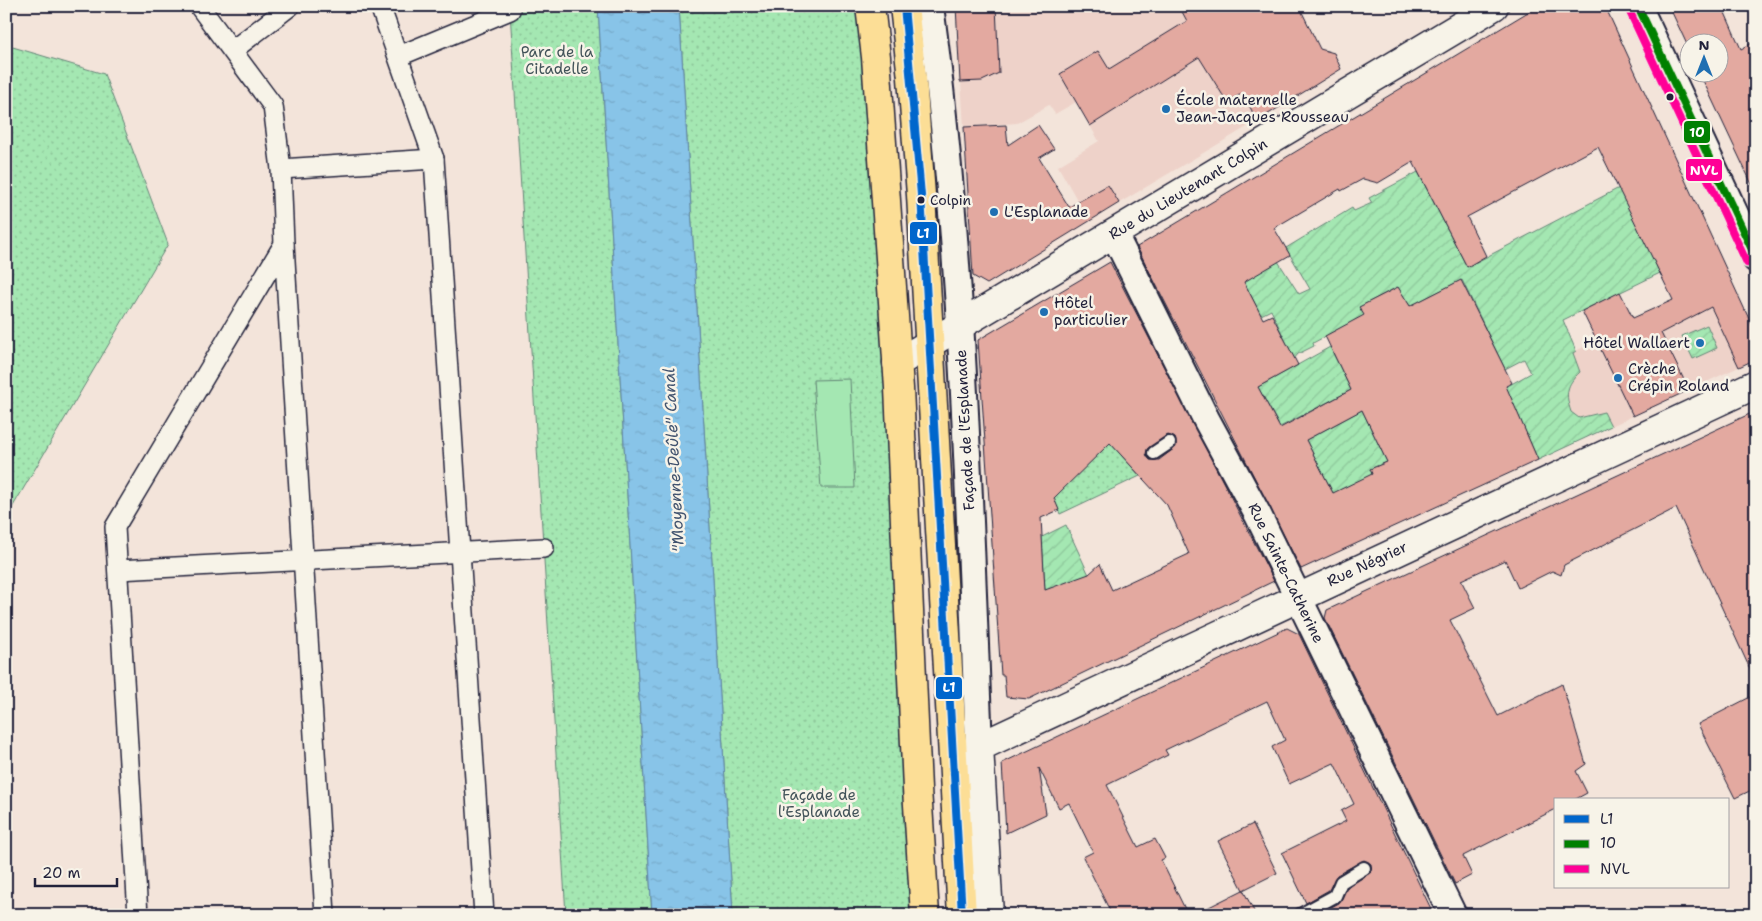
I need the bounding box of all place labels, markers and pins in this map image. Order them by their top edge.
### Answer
place label: École maternelle Jean-Jacques Rousseau [1176,89,1349,127]
unlabelled marker [1665,92,1675,102]
marker: École maternelle Jean-Jacques Rousseau [1160,103,1172,115]
place label: Colpin [930,191,971,209]
marker: Colpin [916,195,926,205]
place label: L'Esplanade [1004,202,1089,222]
marker: L'Esplanade [988,206,1000,218]
place label: Hôtel particulier [1054,293,1128,330]
marker: Hôtel particulier [1038,306,1050,318]
place label: Hôtel Wallaert [1583,333,1690,353]
marker: Hôtel Wallaert [1694,337,1706,349]
place label: Crèche Crépin Roland [1628,359,1730,396]
marker: Crèche Crépin Roland [1612,372,1624,384]

